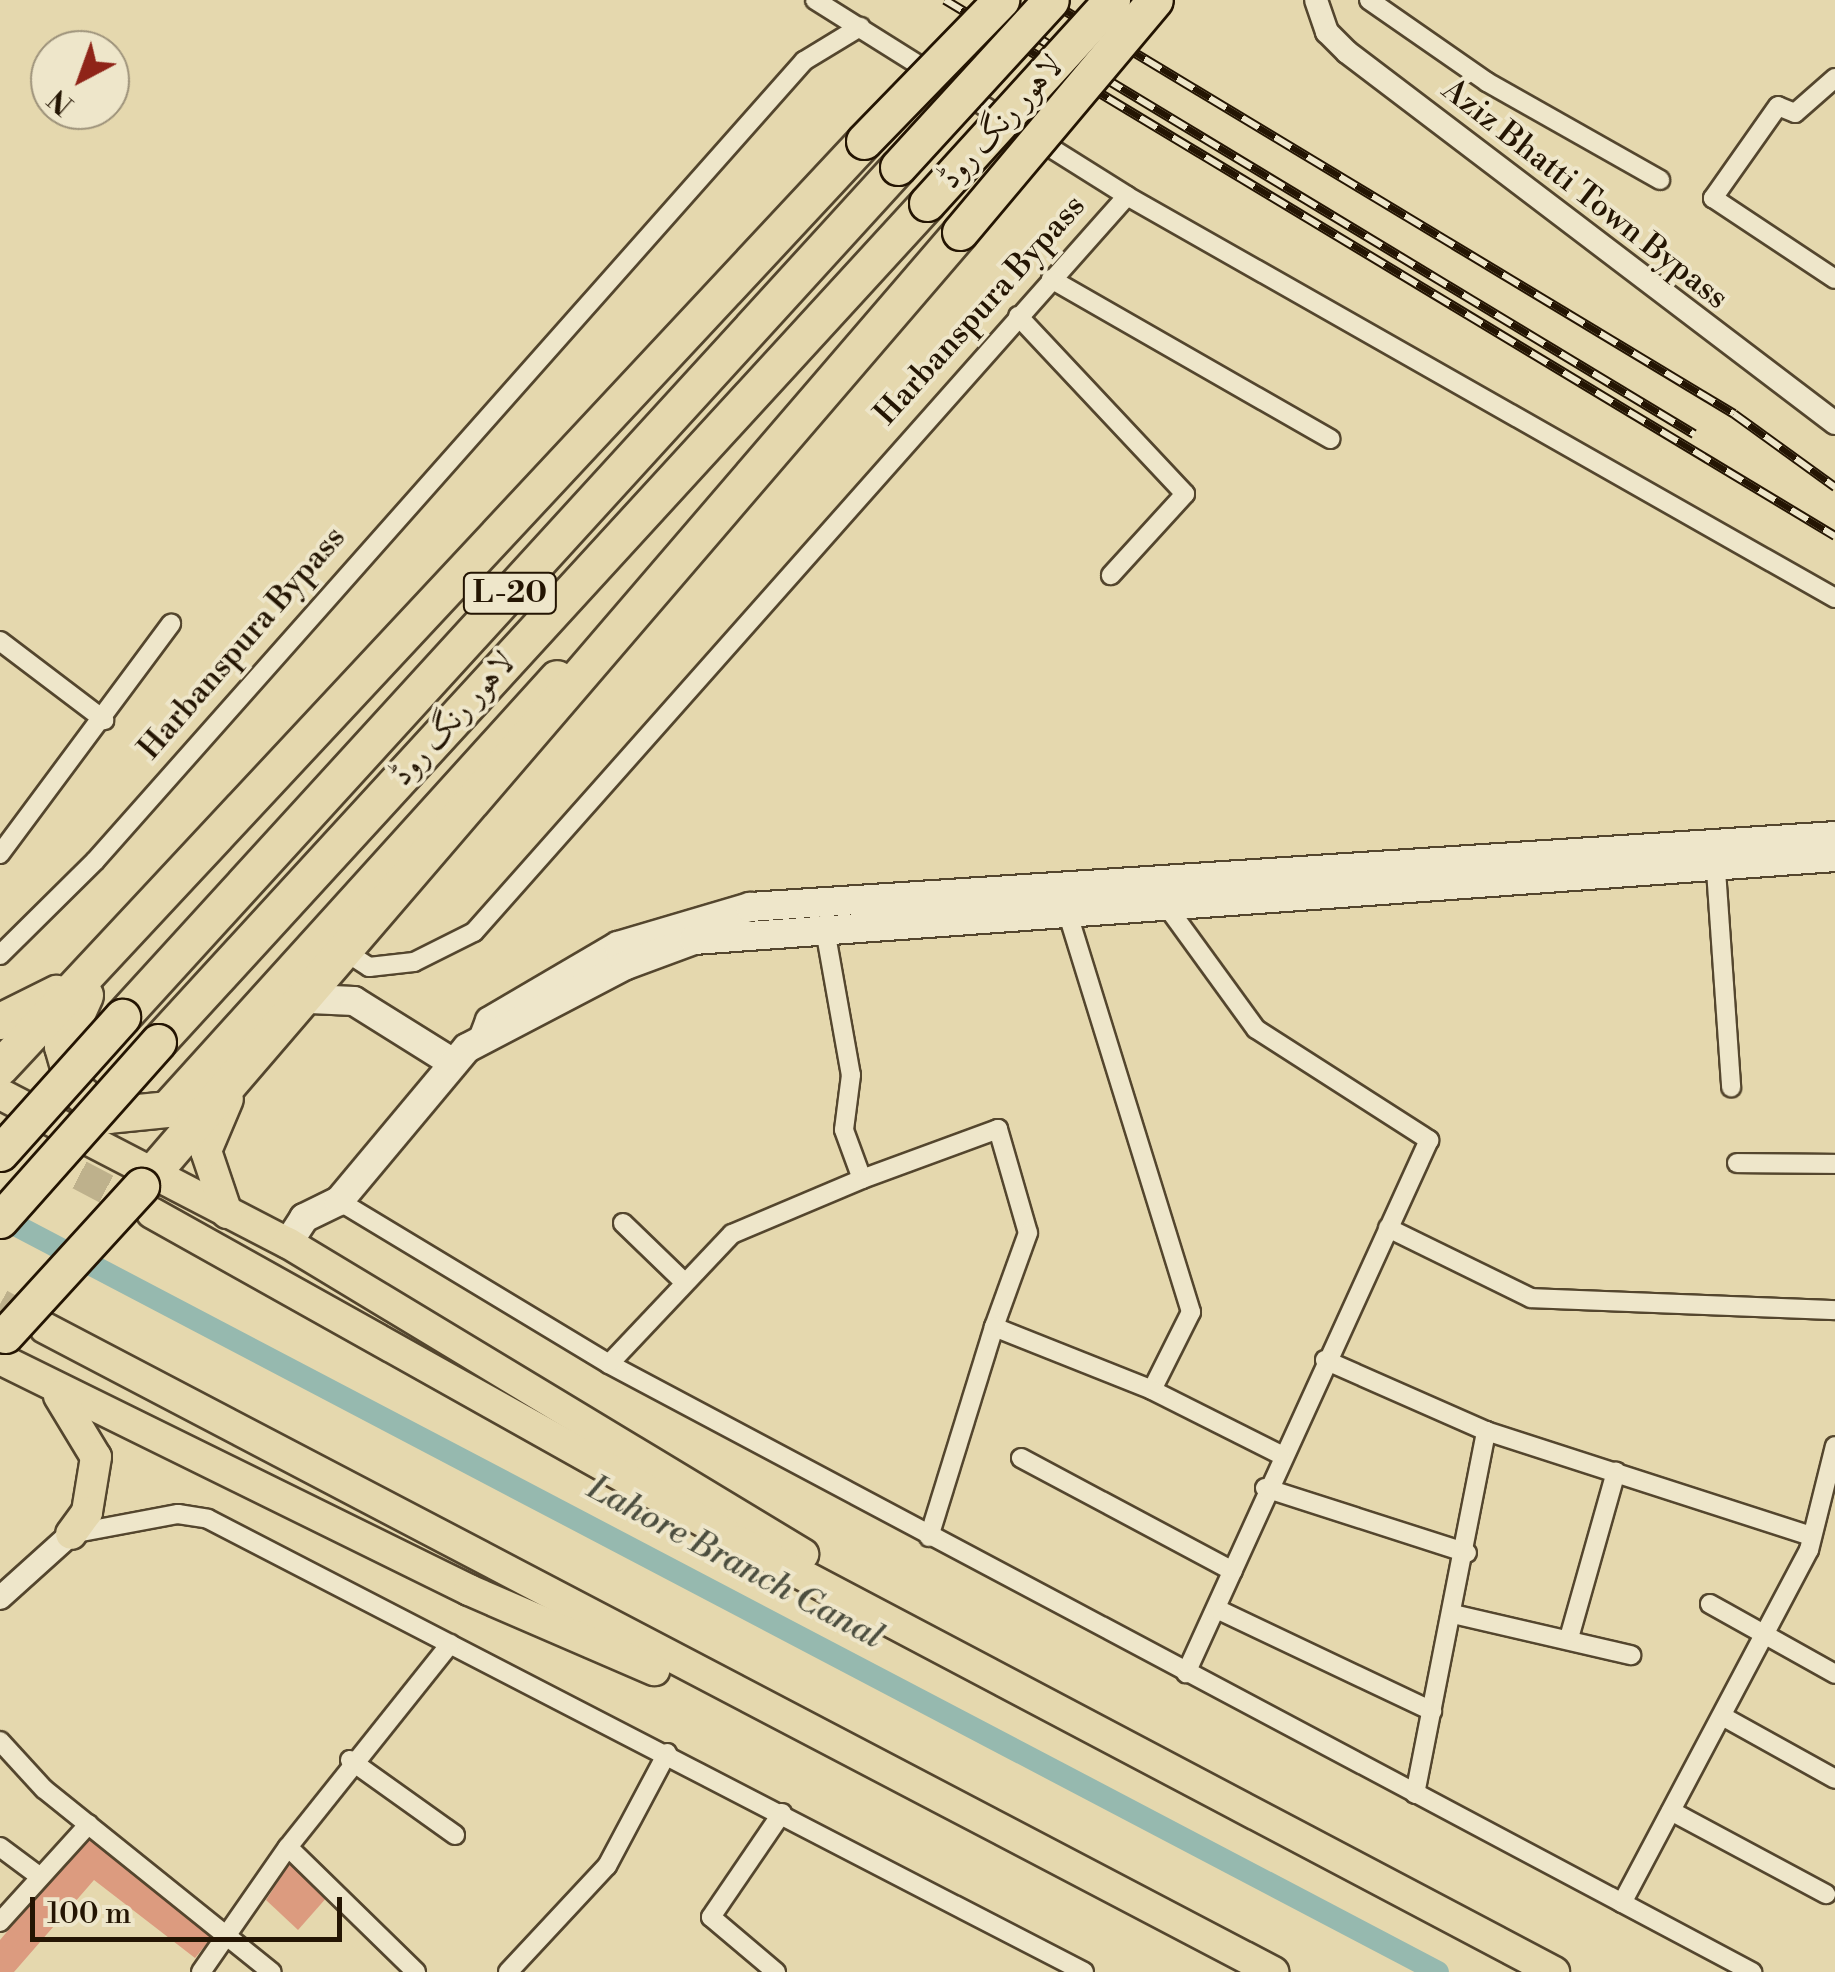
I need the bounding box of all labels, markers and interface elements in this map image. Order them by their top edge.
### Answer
north arrow [30,30,130,130]
street label: لاہور رنگ روڈ [931,47,1071,197]
street label: Aziz Bhatti Town Bypass [1434,70,1736,318]
text: N [41,81,81,122]
street label: Harbanspura Bypass [867,187,1093,433]
street label: Harbanspura Bypass [130,519,354,767]
road number: L-20 [462,568,558,618]
street label: لاہور رنگ روڈ [383,644,523,794]
water label: Lahore Branch Canal [580,1467,890,1659]
scale bar [35,1877,348,1939]
text: 100 m [47,1895,131,1933]

